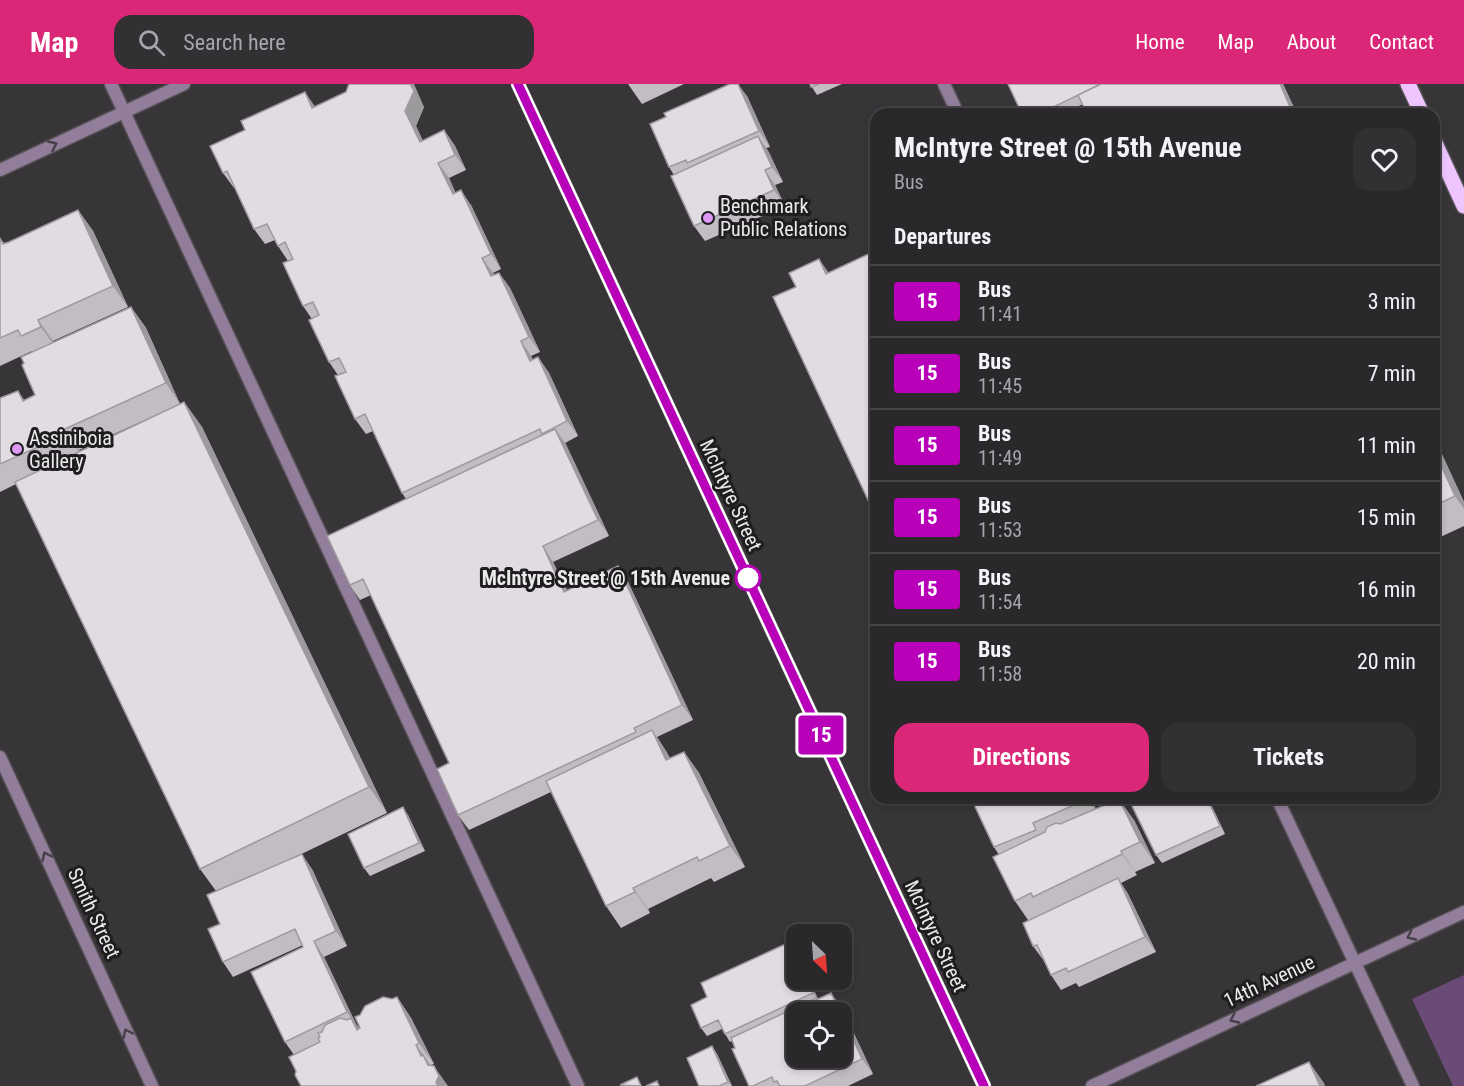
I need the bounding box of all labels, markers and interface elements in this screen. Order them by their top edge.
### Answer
search box [114,15,534,69]
text: Map [30,26,78,59]
icon: search [135,26,168,59]
text: Search here [183,30,286,55]
text: Home [1135,30,1185,54]
text: Map [1218,30,1254,54]
text: About [1287,30,1336,54]
text: Contact [1369,30,1434,54]
button: heart [1353,128,1416,191]
text: McIntyre Street @ 15th Avenue [894,131,1242,164]
one-way arrow [47,140,58,152]
text: Bus [894,170,924,194]
place label: Benchmark Public Relations [720,194,847,241]
marker: Benchmark Public Relations [701,211,715,225]
text: Departures [894,224,991,249]
text: Bus [978,277,1011,302]
text: 15 [916,289,938,313]
text: 3 min [1368,289,1416,314]
text: 11:41 [978,302,1022,326]
text: Bus [978,349,1011,374]
text: 15 [916,361,938,385]
text: 7 min [1368,361,1416,386]
text: 11:45 [978,374,1022,398]
text: Bus [978,421,1011,446]
place label: Assiniboia Gallery [29,426,112,473]
text: 15 [916,433,938,457]
text: 11 min [1357,433,1416,458]
street label: McIntyre Street [695,436,767,555]
marker: Assiniboia Gallery [10,442,24,456]
text: 11:49 [978,446,1022,470]
text: Bus [978,493,1011,518]
text: 15 [916,505,938,529]
text: 15 min [1357,505,1416,530]
text: 11:53 [978,518,1022,542]
marker: McIntyre Street @ 15th Avenue [735,565,761,591]
text: Bus [978,565,1011,590]
place label: McIntyre Street @ 15th Avenue [482,566,730,590]
text: 15 [916,577,938,601]
text: 16 min [1357,577,1416,602]
text: 11:54 [978,590,1022,614]
text: Bus [978,637,1011,662]
text: 15 [916,649,938,673]
text: 20 min [1357,649,1416,674]
text: 11:58 [978,662,1022,686]
line badge: 15 [794,716,848,754]
text: 15 [810,723,832,747]
button: Directions [894,723,1149,792]
button: Tickets [1161,723,1416,792]
one-way arrow [41,851,53,862]
street label: Smith Street [63,864,125,962]
street label: McIntyre Street [900,877,972,996]
north arrow [786,924,852,990]
map controls [786,924,852,1068]
one-way arrow [1406,929,1417,941]
street label: 14th Avenue [1220,950,1318,1012]
button: locate [786,1002,852,1068]
one-way arrow [1230,1012,1241,1024]
one-way arrow [123,1028,135,1039]

